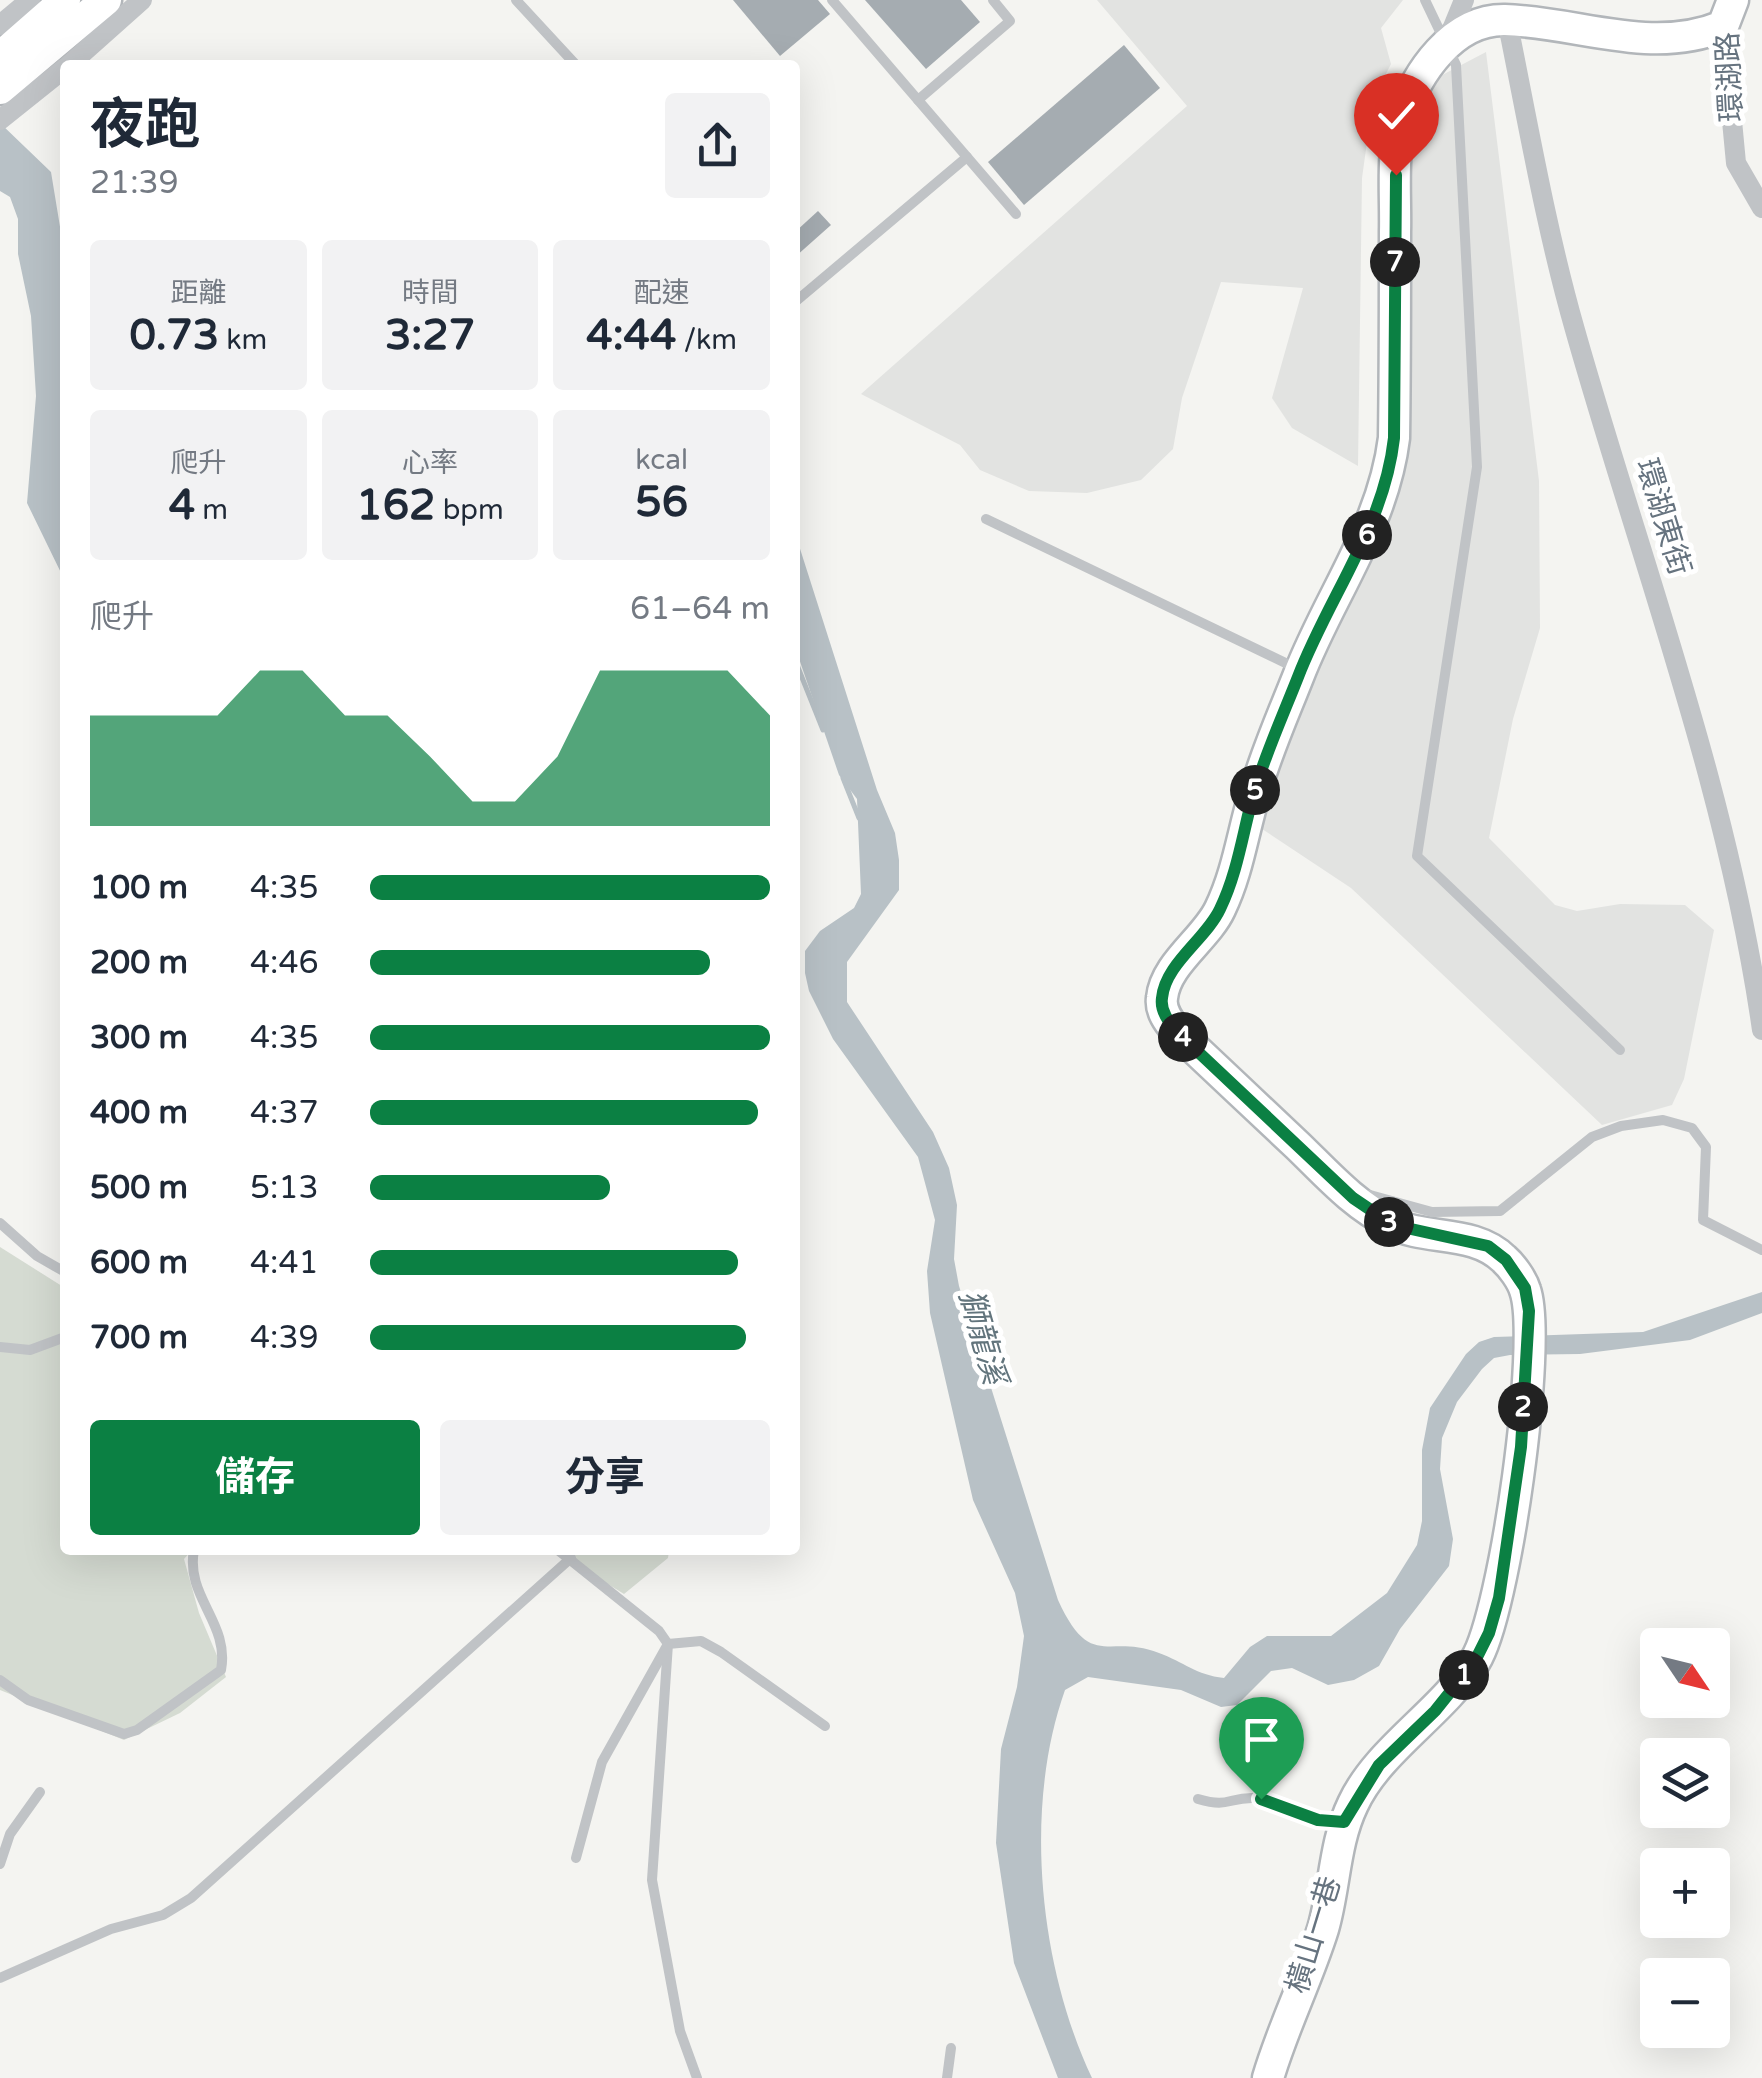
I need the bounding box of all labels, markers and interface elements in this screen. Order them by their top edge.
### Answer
street label: 環湖路 [1709,31,1751,123]
pin [1354,73,1439,176]
icon: check [1369,88,1424,143]
text: 夜跑 [90,93,200,159]
button: share [665,93,770,198]
text: 21:39 [90,164,179,202]
pin: 7 [1370,237,1420,287]
text: 7 [1386,245,1404,279]
text: 距離 [170,276,226,310]
text: 時間 [402,276,458,310]
text: 配速 [634,276,690,310]
text: 0.73 [129,310,219,361]
text: 3:27 [385,310,475,361]
text: 4:44 [586,310,676,361]
text: km [219,323,267,357]
text: /km [676,323,737,357]
text: kcal [635,443,688,477]
text: 爬升 [170,446,226,480]
text: 心率 [402,446,458,480]
street label: 環湖東街 [1628,454,1698,580]
text: 56 [635,477,688,528]
text: 4 [169,480,195,531]
text: 162 [356,480,435,531]
text: m [195,493,228,527]
text: bpm [435,493,504,527]
pin: 6 [1342,510,1392,560]
text: 6 [1358,518,1376,552]
text: 61–64 m [630,590,770,628]
text: 爬升 [90,598,154,636]
pin: 5 [1230,765,1280,815]
text: 5 [1246,773,1264,807]
text: 100 m [90,869,188,907]
text: 4:35 [250,869,319,907]
text: 200 m [90,944,188,982]
text: 4:46 [250,944,319,982]
pin: 4 [1158,1012,1208,1062]
text: 300 m [90,1019,188,1057]
text: 4:35 [250,1019,319,1057]
text: 4 [1174,1020,1192,1054]
text: 400 m [90,1094,188,1132]
text: 4:37 [250,1094,319,1132]
text: 500 m [90,1169,188,1207]
text: 5:13 [250,1169,319,1207]
pin: 3 [1364,1197,1414,1247]
text: 3 [1380,1205,1398,1239]
text: 600 m [90,1244,188,1282]
text: 4:41 [250,1244,319,1282]
water label: 獅龍溪 [951,1286,1015,1392]
text: 700 m [90,1319,188,1357]
text: 4:39 [250,1319,319,1357]
pin: 2 [1498,1382,1548,1432]
text: 2 [1514,1390,1532,1424]
button: 儲存 [90,1420,420,1535]
button: 分享 [440,1420,770,1535]
north arrow [1640,1628,1730,1718]
map controls [1640,1628,1730,2048]
pin: 1 [1439,1650,1489,1700]
text: 1 [1455,1658,1473,1692]
pin [1219,1697,1304,1800]
icon: arrive [1234,1712,1289,1767]
button: layers [1640,1738,1730,1828]
button: + [1640,1848,1730,1938]
street label: 橫山一巷 [1279,1872,1349,1998]
button: − [1640,1958,1730,2048]

